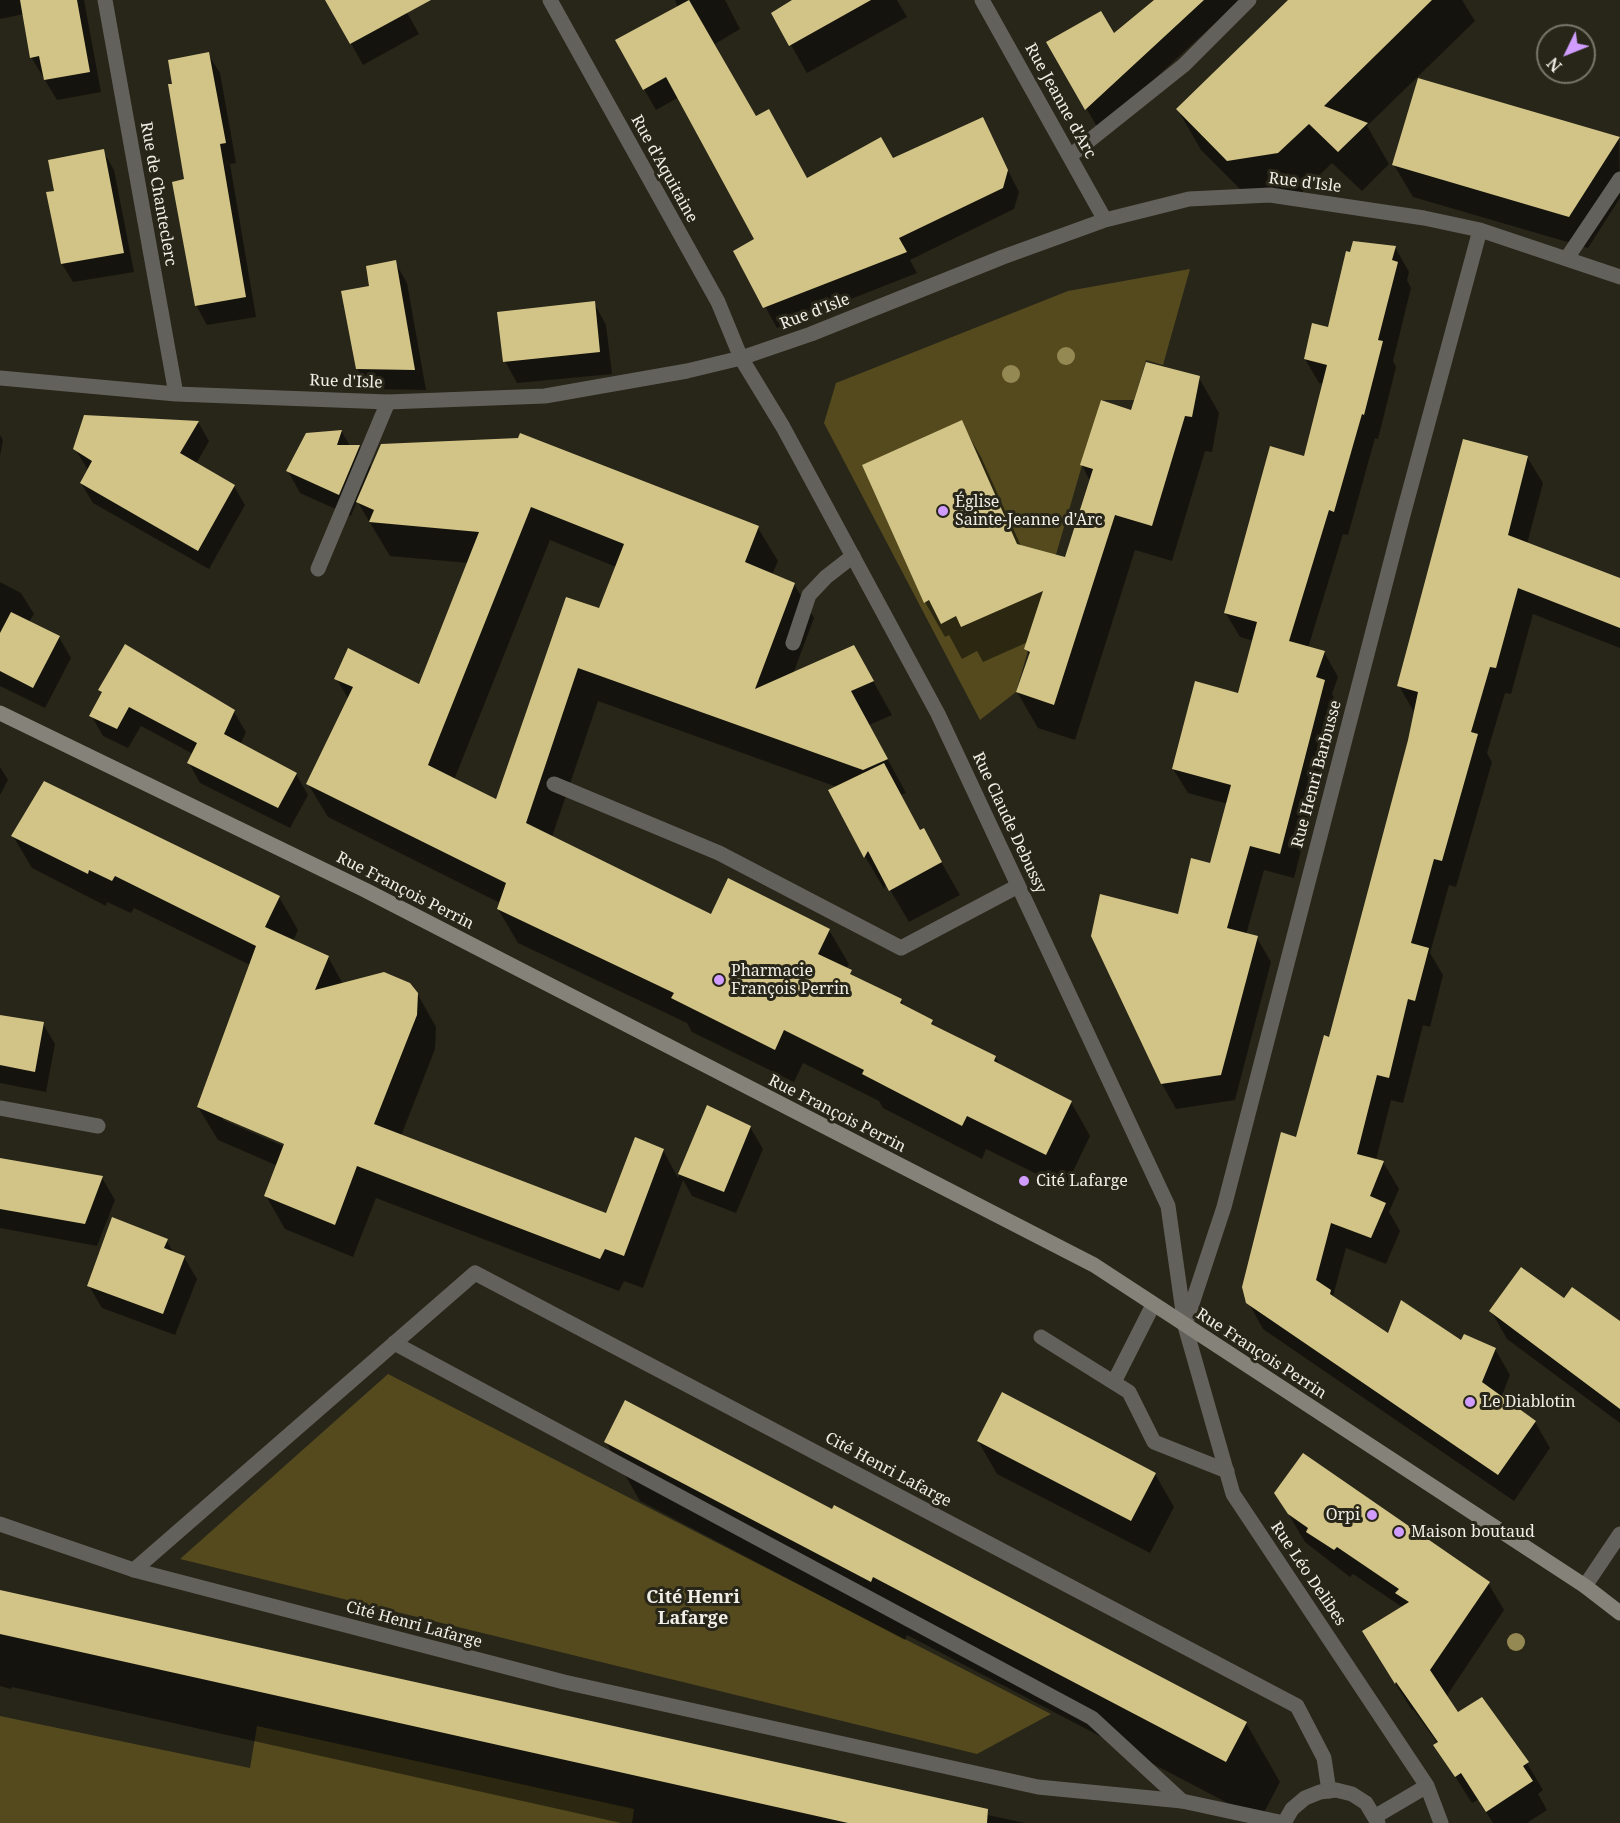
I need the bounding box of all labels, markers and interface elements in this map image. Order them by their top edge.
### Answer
north arrow [1536,24,1596,84]
street label: Rue Jeanne d'Arc [1020,40,1100,162]
text: N [1542,53,1567,77]
street label: Rue d'Aquitaine [626,112,702,226]
street label: Rue de Chanteclerc [136,120,180,268]
street label: Rue d'Isle [1267,169,1343,197]
street label: Rue d'Isle [777,290,853,334]
street label: Rue d'Isle [309,371,383,393]
place label: Église Sainte-Jeanne d'Arc [955,492,1103,530]
marker: Église Sainte-Jeanne d'Arc [936,504,950,518]
street label: Rue Henri Barbusse [1288,698,1346,850]
street label: Rue Claude Debussy [968,749,1050,897]
street label: Rue François Perrin [333,848,477,934]
place label: Pharmacie François Perrin [731,961,849,999]
marker: Pharmacie François Perrin [712,973,726,987]
street label: Rue François Perrin [765,1071,909,1157]
place label: Cité Lafarge [1036,1171,1128,1191]
marker: Cité Lafarge [1017,1174,1031,1188]
street label: Rue François Perrin [1192,1305,1330,1403]
place label: Le Diablotin [1482,1392,1576,1412]
marker: Le Diablotin [1463,1395,1477,1409]
street label: Cité Henri Lafarge [822,1429,954,1511]
place label: Orpi [1326,1505,1360,1525]
marker: Orpi [1365,1508,1379,1522]
street label: Rue Léo Delibes [1266,1518,1350,1630]
place label: Maison boutaud [1411,1522,1535,1542]
marker: Maison boutaud [1392,1525,1406,1539]
district label: Cité Henri Lafarge [646,1587,740,1630]
street label: Cité Henri Lafarge [344,1598,484,1652]

